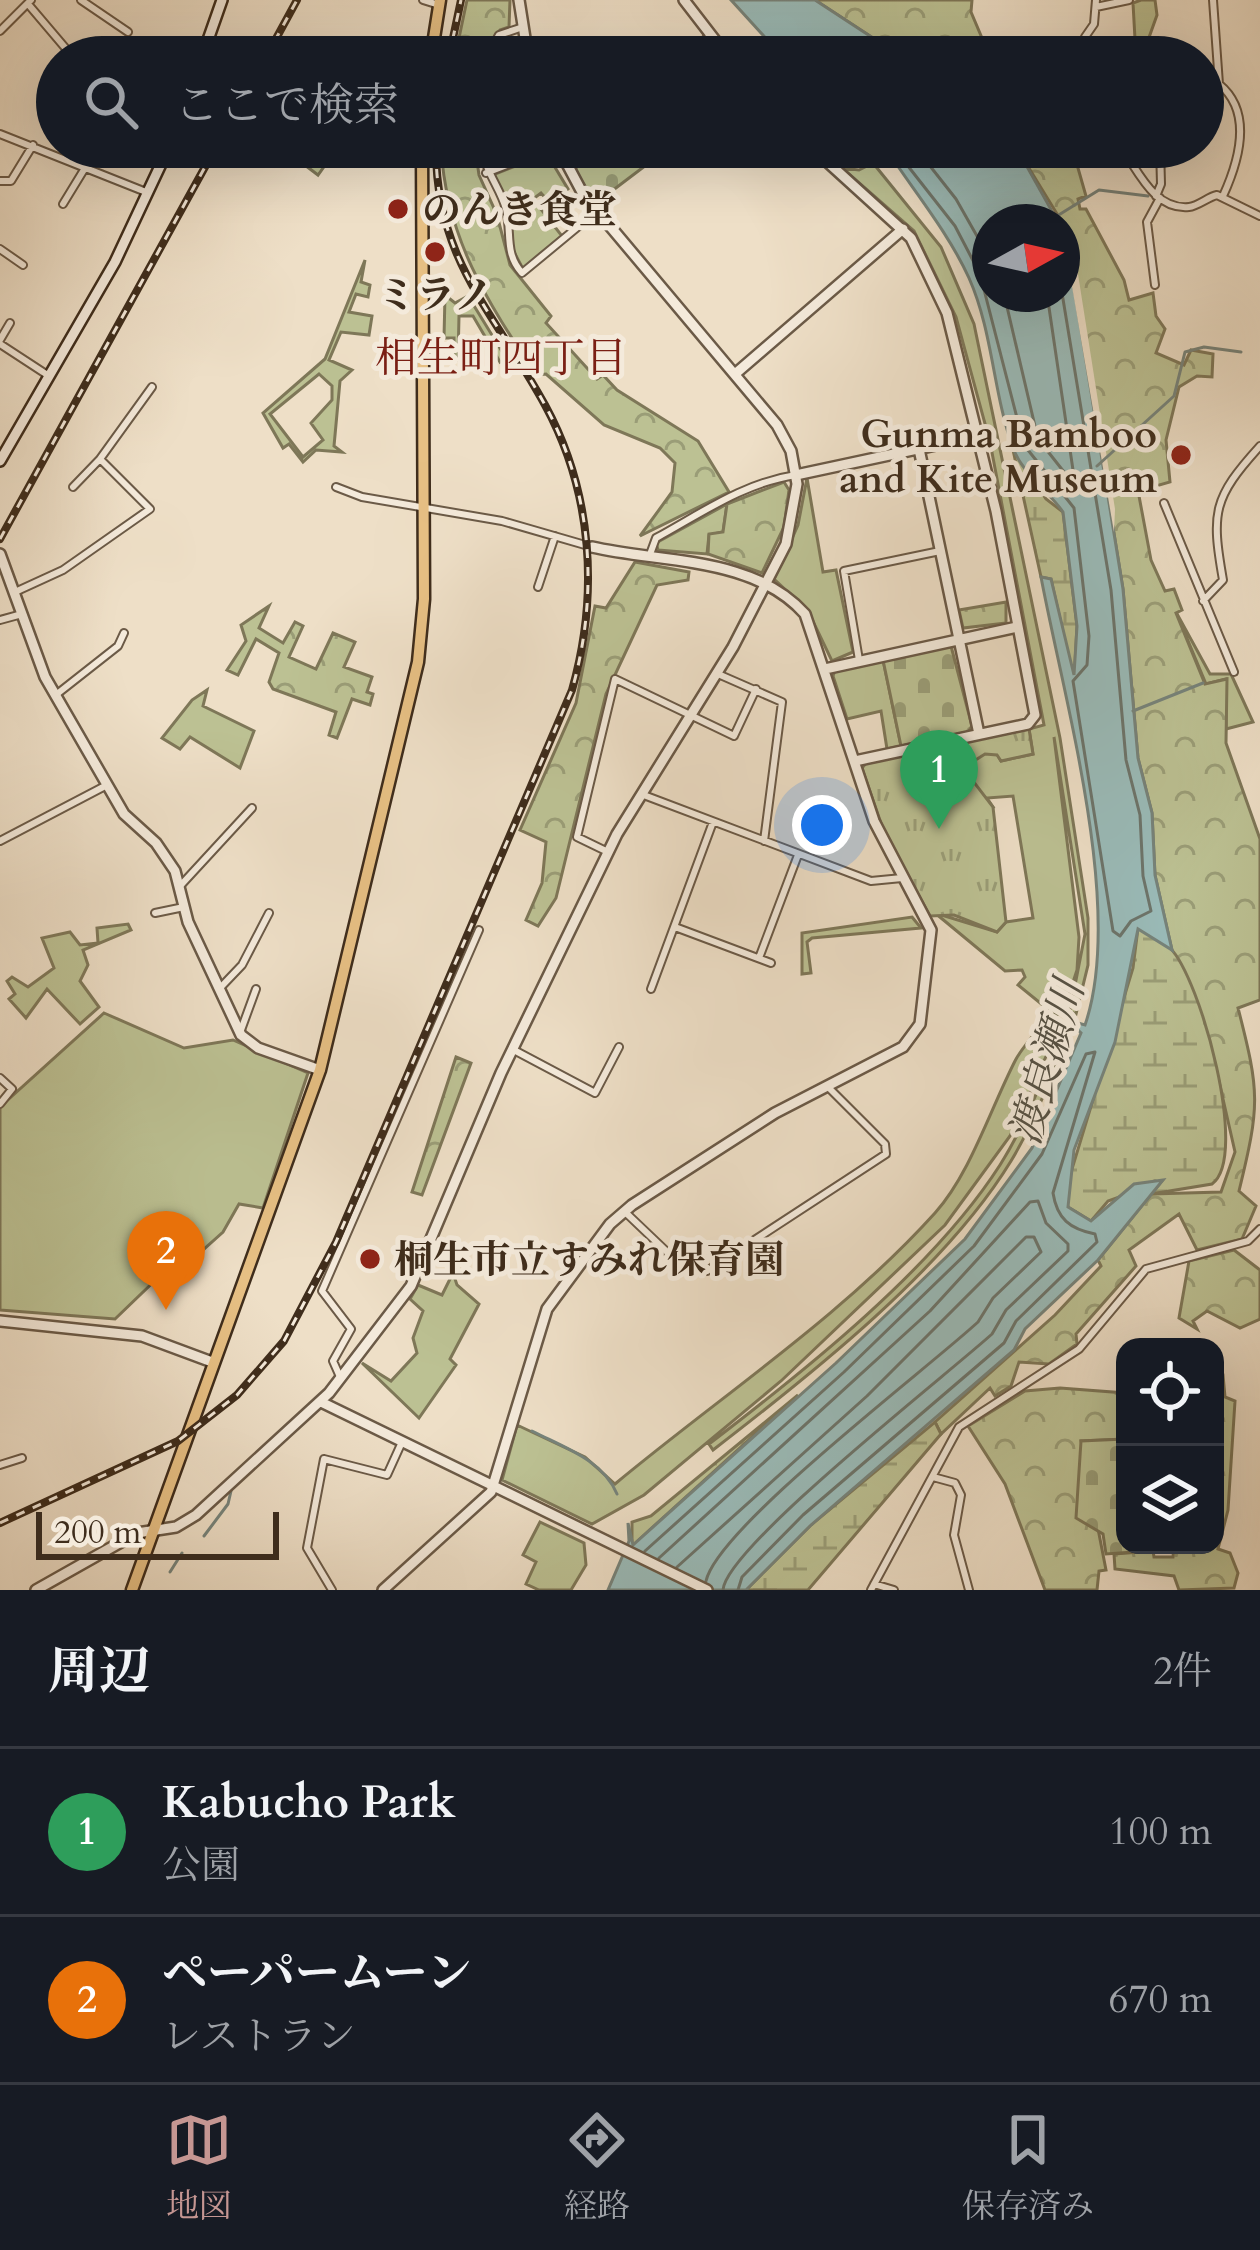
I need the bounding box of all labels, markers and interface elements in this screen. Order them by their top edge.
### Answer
search box [36,36,1224,168]
icon: search [78,69,144,135]
text: ここで検索 [174,75,399,136]
place label: のんき食堂 [422,184,617,237]
marker: のんき食堂 [385,196,411,222]
north arrow [972,204,1080,312]
marker: ミラノ [422,239,448,265]
place label: ミラノ [377,269,493,322]
district label: 相生町四丁目 [375,330,627,387]
place label: Gunma Bamboo and Kite Museum [839,408,1157,506]
marker: Gunma Bamboo and Kite Museum [1168,442,1194,468]
pin: 1 [900,730,978,829]
your location [792,795,852,855]
water label: 渡良瀬川 [997,970,1099,1151]
pin: 2 [127,1211,205,1310]
place label: 桐生市立すみれ保育園 [394,1234,784,1287]
marker: 桐生市立すみれ保育園 [357,1246,383,1272]
map controls [1116,1338,1224,1554]
button: locate [1116,1338,1224,1446]
button: layers [1116,1446,1224,1554]
scale bar [36,1506,279,1559]
text: 200 m [54,1510,141,1555]
text: 周辺 [48,1637,150,1707]
text: 2件 [1153,1645,1212,1698]
text: Kabucho Park [162,1772,456,1833]
text: 1 [77,1805,97,1858]
text: 100 m [1109,1805,1212,1858]
text: 公園 [162,1839,240,1892]
text: ペーパームーン [162,1943,472,2004]
text: 2 [77,1973,97,2026]
text: 670 m [1109,1973,1212,2026]
text: レストラン [162,2010,356,2063]
tab: 地図 [166,2107,232,2229]
tab: 経路 [564,2107,630,2229]
tab: 保存済み [962,2107,1094,2229]

